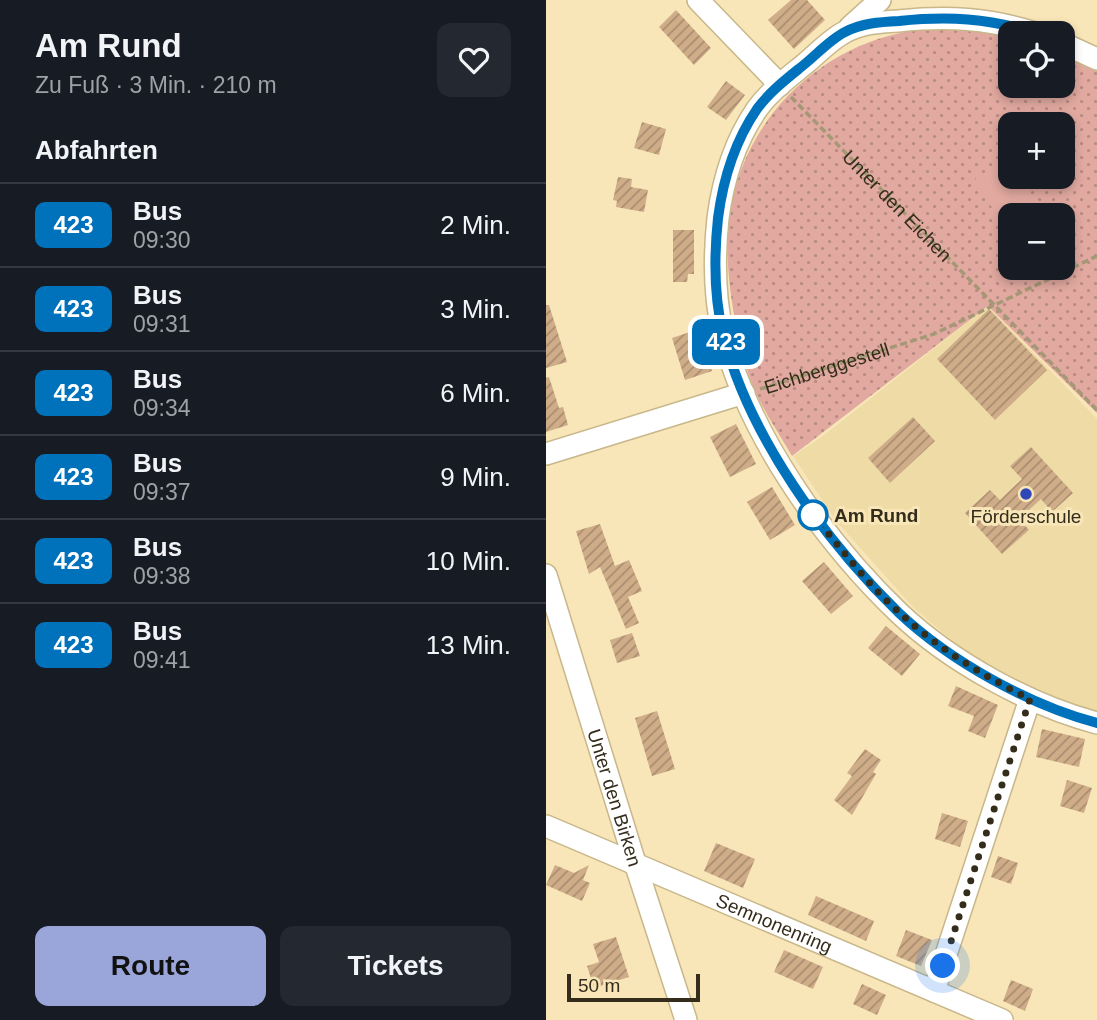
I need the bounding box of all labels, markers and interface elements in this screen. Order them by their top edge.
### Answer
map controls [998,21,1075,280]
button: locate [998,21,1075,98]
button: heart [437,23,511,97]
text: Am Rund [35,27,182,64]
text: Zu Fuß · 3 Min. · 210 m [35,72,277,98]
button: + [998,112,1075,189]
text: Abfahrten [35,135,158,165]
street label: Unter den Eichen [838,146,956,266]
text: Bus [133,196,182,226]
button: − [998,203,1075,280]
text: 2 Min. [440,210,511,240]
text: 423 [53,211,94,238]
text: 09:30 [133,227,191,253]
text: Bus [133,280,182,310]
text: 3 Min. [440,294,511,324]
text: 423 [53,295,94,322]
text: 09:31 [133,311,191,337]
line badge: 423 [686,319,766,365]
text: 423 [706,328,746,355]
street label: Eichberggestell [762,339,892,398]
text: Bus [133,364,182,394]
text: 6 Min. [440,378,511,408]
text: 423 [53,379,94,406]
text: 09:34 [133,395,191,421]
text: Bus [133,448,182,478]
text: 9 Min. [440,462,511,492]
text: 423 [53,463,94,490]
text: 09:37 [133,479,191,505]
marker: Förderschule [1018,486,1034,502]
marker: Am Rund [798,500,828,530]
place label: Am Rund [834,505,918,526]
place label: Förderschule [971,506,1081,527]
text: Bus [133,532,182,562]
text: 10 Min. [426,546,511,576]
text: 423 [53,547,94,574]
text: 09:38 [133,563,191,589]
text: Bus [133,616,182,646]
text: 13 Min. [426,630,511,660]
text: 423 [53,631,94,658]
text: 09:41 [133,647,191,673]
street label: Unter den Birken [583,726,645,869]
street label: Semnonenring [713,890,835,957]
button: Route [35,926,266,1006]
button: Tickets [280,926,511,1006]
your location [925,948,960,983]
scale bar [567,971,700,1003]
text: 50 m [578,975,620,996]

